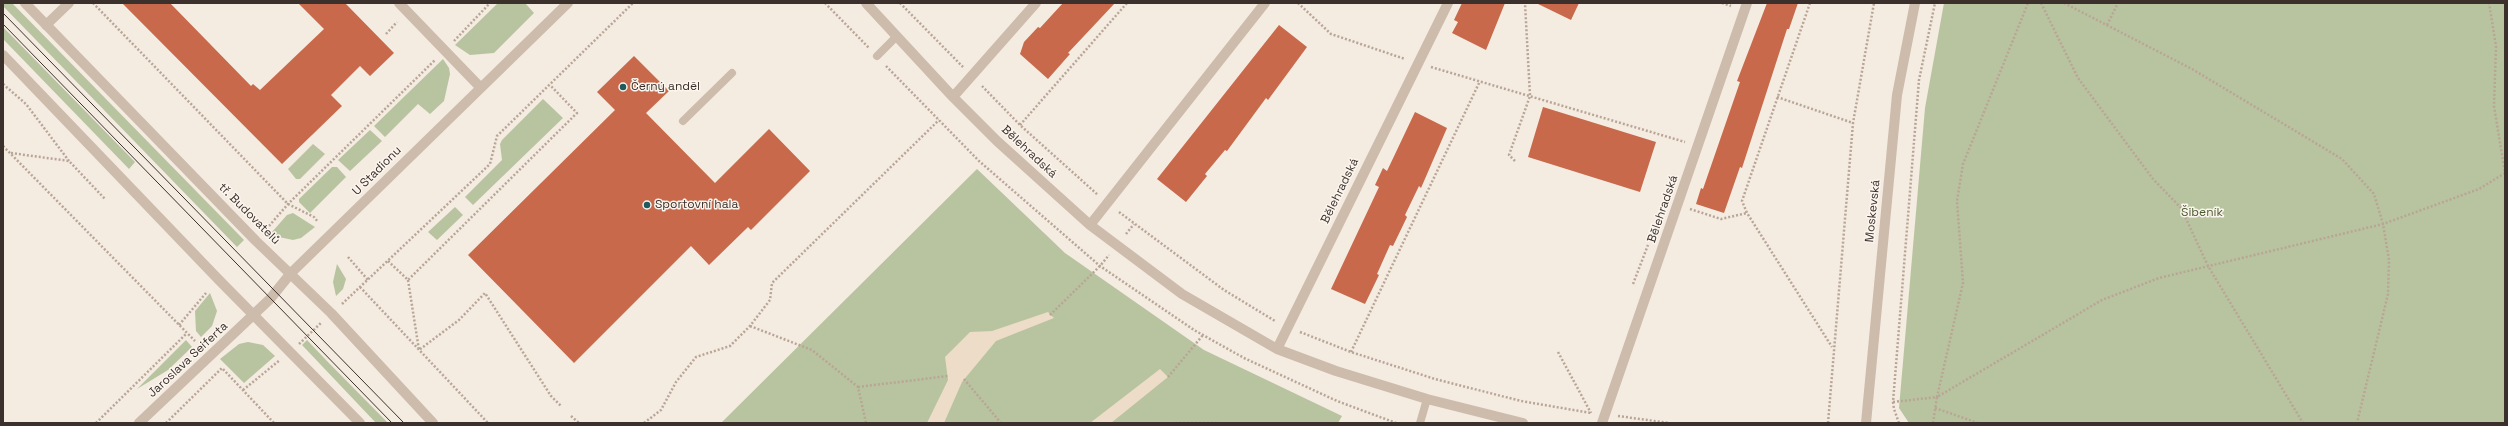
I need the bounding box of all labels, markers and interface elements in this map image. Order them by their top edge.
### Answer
place label: Černý anděl [631,80,700,94]
marker: Černý anděl [618,82,628,92]
street label: Bělehradská [998,123,1060,181]
street label: U Stadionu [350,144,404,198]
street label: Bělehradská [1318,156,1362,226]
street label: Bělehradská [1645,173,1681,245]
street label: Moskevská [1863,179,1883,243]
street label: tř. Budovatelů [215,180,283,248]
place label: Sportovní hala [655,198,738,212]
marker: Sportovní hala [642,200,652,210]
park label: Šibeník [2181,206,2223,220]
street label: Jaroslava Seiferta [145,319,231,401]

